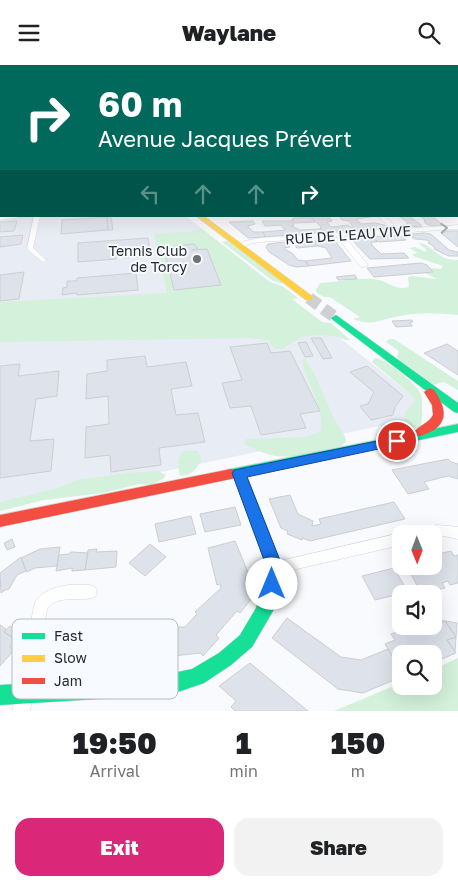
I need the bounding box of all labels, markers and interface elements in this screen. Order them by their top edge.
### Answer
icon: menu [15,19,43,47]
text: Waylane [182,19,276,46]
icon: search [415,19,443,47]
text: 60 m [98,83,182,125]
icon: right [15,85,80,150]
text: Avenue Jacques Prévert [98,125,352,152]
icon: left [136,180,164,208]
icon: ahead [189,180,217,208]
icon: ahead [242,180,270,208]
icon: right [295,180,323,208]
street label: RUE DE L'EAU VIVE [284,222,411,247]
one-way arrow [441,223,449,234]
place label: Tennis Club de Torcy [108,242,187,275]
marker: Tennis Club de Torcy [191,253,203,265]
pin [376,420,418,462]
icon: arrive [383,427,411,455]
north arrow [392,525,442,575]
map controls [392,525,442,695]
position arrow [245,557,297,609]
button: sound [392,585,442,635]
legend [12,619,178,699]
text: Fast [54,627,83,644]
button: search [392,645,442,695]
text: Slow [54,649,87,666]
text: Jam [54,672,82,689]
text: 19:50 [73,725,157,761]
text: 1 [236,725,252,761]
text: 150 [331,725,385,761]
text: Arrival [90,761,140,781]
text: min [230,761,258,781]
text: m [351,761,365,781]
button: Exit [15,818,224,876]
button: Share [234,818,443,876]

